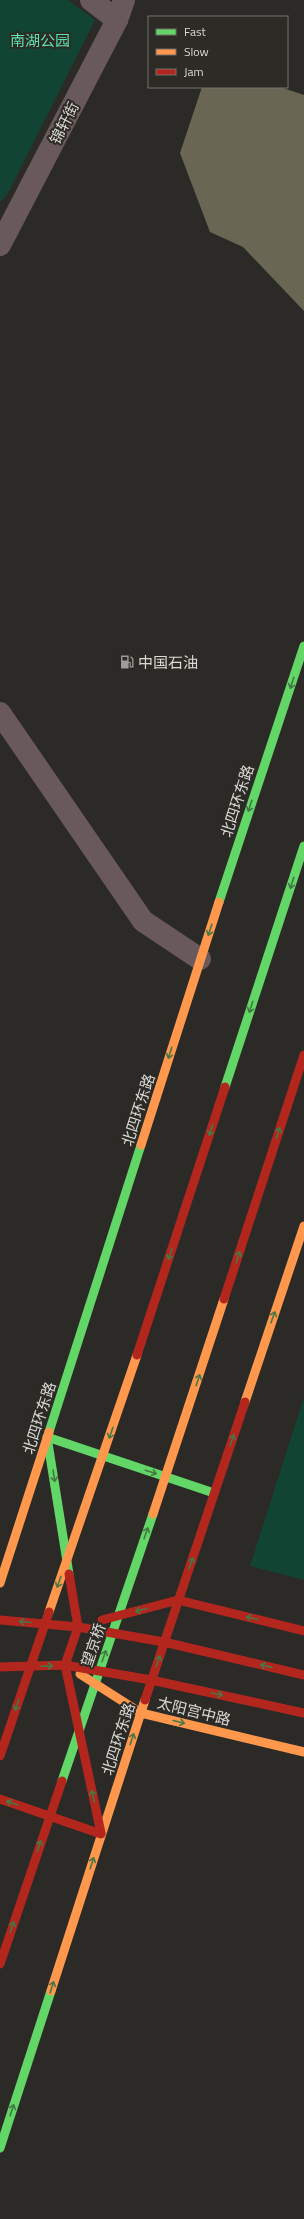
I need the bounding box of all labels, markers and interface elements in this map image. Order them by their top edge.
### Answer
legend [148,16,288,88]
text: Fast [184,22,207,41]
park label: 南湖公园 [10,29,70,52]
text: Slow [184,42,209,61]
text: Jam [184,62,204,81]
street label: 锦轩街 [44,98,84,148]
place label: 中国石油 [138,651,198,674]
fuel station icon: 中国石油 [119,654,135,670]
one-way arrow [287,676,295,688]
street label: 北四环东路 [214,762,260,840]
one-way arrow [246,800,254,812]
one-way arrow [288,877,295,890]
one-way arrow [206,923,213,936]
one-way arrow [247,1000,254,1013]
one-way arrow [166,1047,173,1060]
street label: 北四环东路 [115,1071,161,1149]
one-way arrow [206,1124,214,1136]
one-way arrow [275,1127,283,1139]
one-way arrow [166,1247,173,1260]
one-way arrow [235,1250,242,1263]
one-way arrow [270,1311,278,1323]
one-way arrow [195,1374,202,1387]
street label: 北四环东路 [16,1379,62,1457]
one-way arrow [106,1427,114,1439]
one-way arrow [229,1434,236,1447]
one-way arrow [50,1469,58,1482]
one-way arrow [144,1469,157,1476]
one-way arrow [143,1527,150,1540]
one-way arrow [187,1558,195,1570]
one-way arrow [55,1576,63,1588]
one-way arrow [134,1607,147,1614]
one-way arrow [246,1614,259,1621]
one-way arrow [19,1618,32,1626]
street label: 望京桥 [75,1620,111,1670]
one-way arrow [101,1650,108,1663]
one-way arrow [154,1655,162,1667]
one-way arrow [40,1662,53,1669]
one-way arrow [260,1662,273,1669]
street label: 太阳宫中路 [155,1691,233,1731]
one-way arrow [210,1691,223,1699]
one-way arrow [13,1699,21,1711]
street label: 北四环东路 [95,1700,141,1778]
one-way arrow [172,1719,185,1727]
one-way arrow [129,1733,136,1746]
one-way arrow [89,1789,97,1802]
one-way arrow [5,1799,18,1806]
one-way arrow [36,1840,44,1852]
one-way arrow [89,1857,96,1870]
one-way arrow [9,1920,16,1933]
one-way arrow [49,1980,56,1993]
one-way arrow [9,2104,16,2117]

